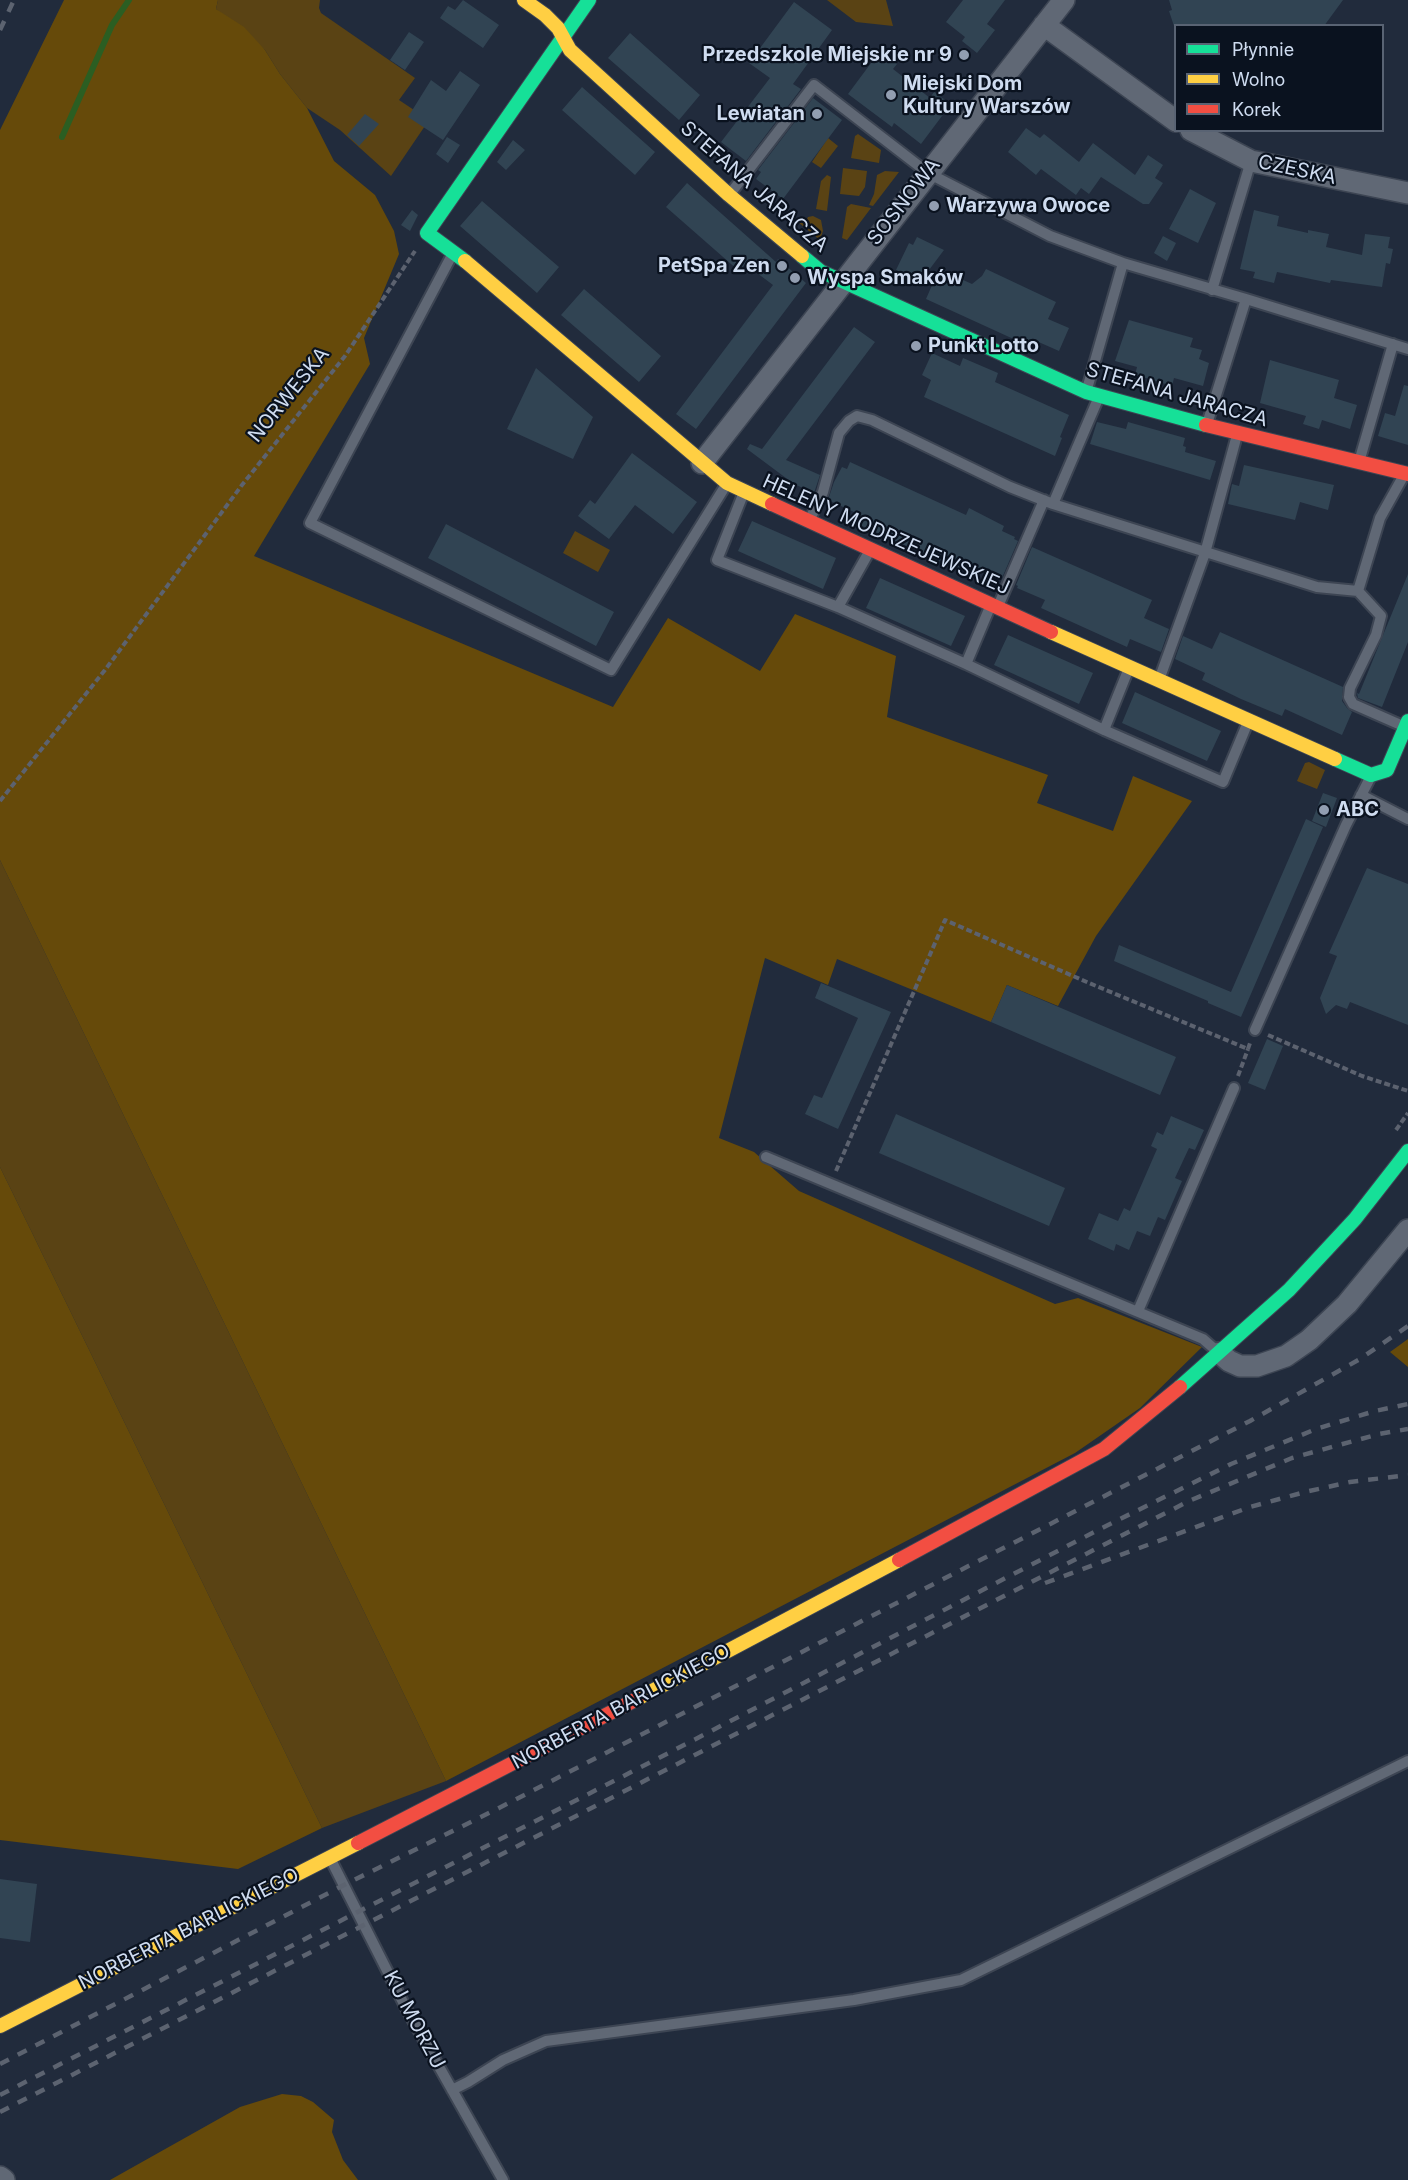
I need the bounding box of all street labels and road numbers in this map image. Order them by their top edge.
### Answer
street label: STEFANA JARACZA [675,116,833,258]
street label: CZESKA [1256,150,1338,190]
street label: SOSNOWA [863,154,945,250]
street label: NORWESKA [243,343,335,447]
street label: STEFANA JARACZA [1083,358,1271,432]
street label: HELENY MODRZEJEWSKIEJ [759,470,1013,600]
street label: NORBERTA BARLICKIEGO [508,1639,734,1775]
street label: NORBERTA BARLICKIEGO [75,1863,303,1995]
street label: KU MORZU [378,1967,450,2073]

